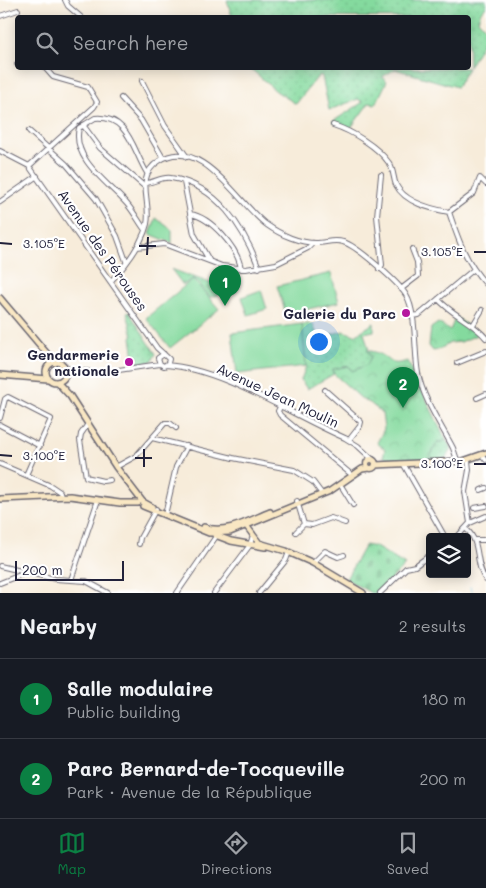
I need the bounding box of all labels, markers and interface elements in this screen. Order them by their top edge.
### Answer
search box [15,15,471,70]
icon: search [33,29,61,57]
text: Search here [73,30,189,55]
street label: Avenue des Pérouses [54,185,152,315]
text: 3.105°E [23,235,65,251]
text: 3.105°E [421,243,463,259]
pin: 1 [209,265,241,306]
place label: Galerie du Parc [283,304,396,323]
marker: Galerie du Parc [400,307,412,319]
your location [306,329,332,355]
place label: Gendarmerie nationale [27,345,119,380]
marker: Gendarmerie nationale [123,356,135,368]
street label: Avenue Jean Moulin [214,358,342,432]
pin: 2 [387,367,419,408]
text: 3.100°E [23,447,65,463]
text: 3.100°E [421,455,463,471]
map controls [426,533,471,578]
button: layers [426,533,471,578]
scale bar [15,558,124,581]
text: 200 m [22,560,63,579]
text: Nearby [20,612,97,639]
text: 2 results [399,615,466,636]
text: Salle modulaire [67,676,213,701]
text: 1 [32,688,40,709]
text: 180 m [421,688,466,709]
text: Public building [67,701,180,722]
text: Parc Bernard-de-Tocqueville [67,756,345,781]
text: 2 [32,768,40,789]
text: 200 m [419,768,466,789]
text: Park · Avenue de la République [67,781,312,802]
tab: Map [57,829,86,878]
tab: Directions [201,829,272,878]
tab: Saved [387,829,429,878]

